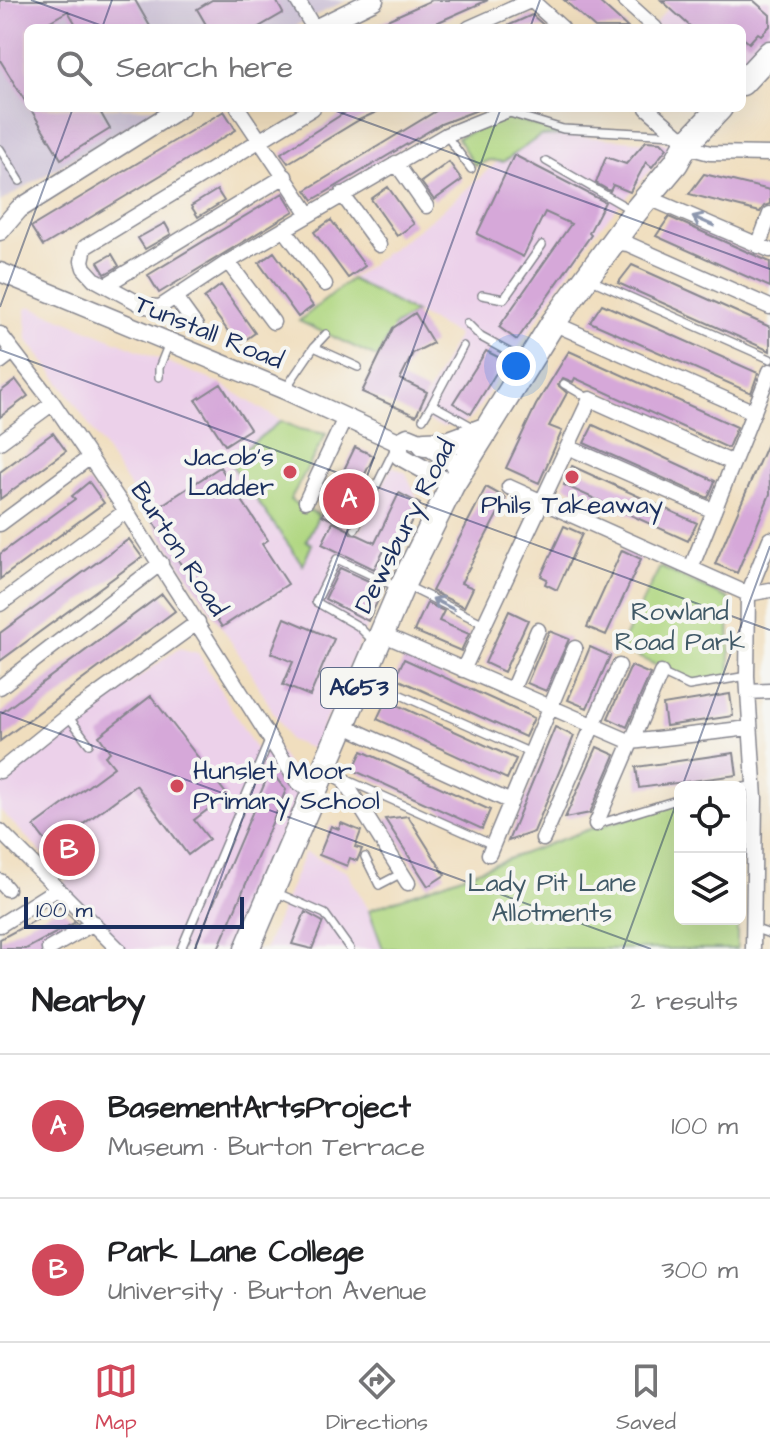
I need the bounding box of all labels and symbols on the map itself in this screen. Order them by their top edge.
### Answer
one-way arrow [691,213,715,228]
street label: Tunstall Road [129,286,289,378]
your location [496,346,536,386]
street label: Dewsbury Road [345,432,466,620]
place label: Jacob's Ladder [184,439,274,505]
marker: Jacob's Ladder [281,463,299,481]
marker: Phils Takeaway [563,468,581,486]
pin: A [323,469,375,529]
street label: Burton Road [122,474,236,624]
place label: Phils Takeaway [481,487,663,525]
park label: Rowland Road Park [615,594,745,660]
one-way arrow [432,596,456,612]
road number: A653 [321,668,397,708]
place label: Hunslet Moor Primary School [193,753,380,821]
marker: Hunslet Moor Primary School [168,777,186,795]
pin: B [43,820,95,880]
park label: Lady Pit Lane Allotments [468,865,636,931]
scale bar [24,893,244,929]

